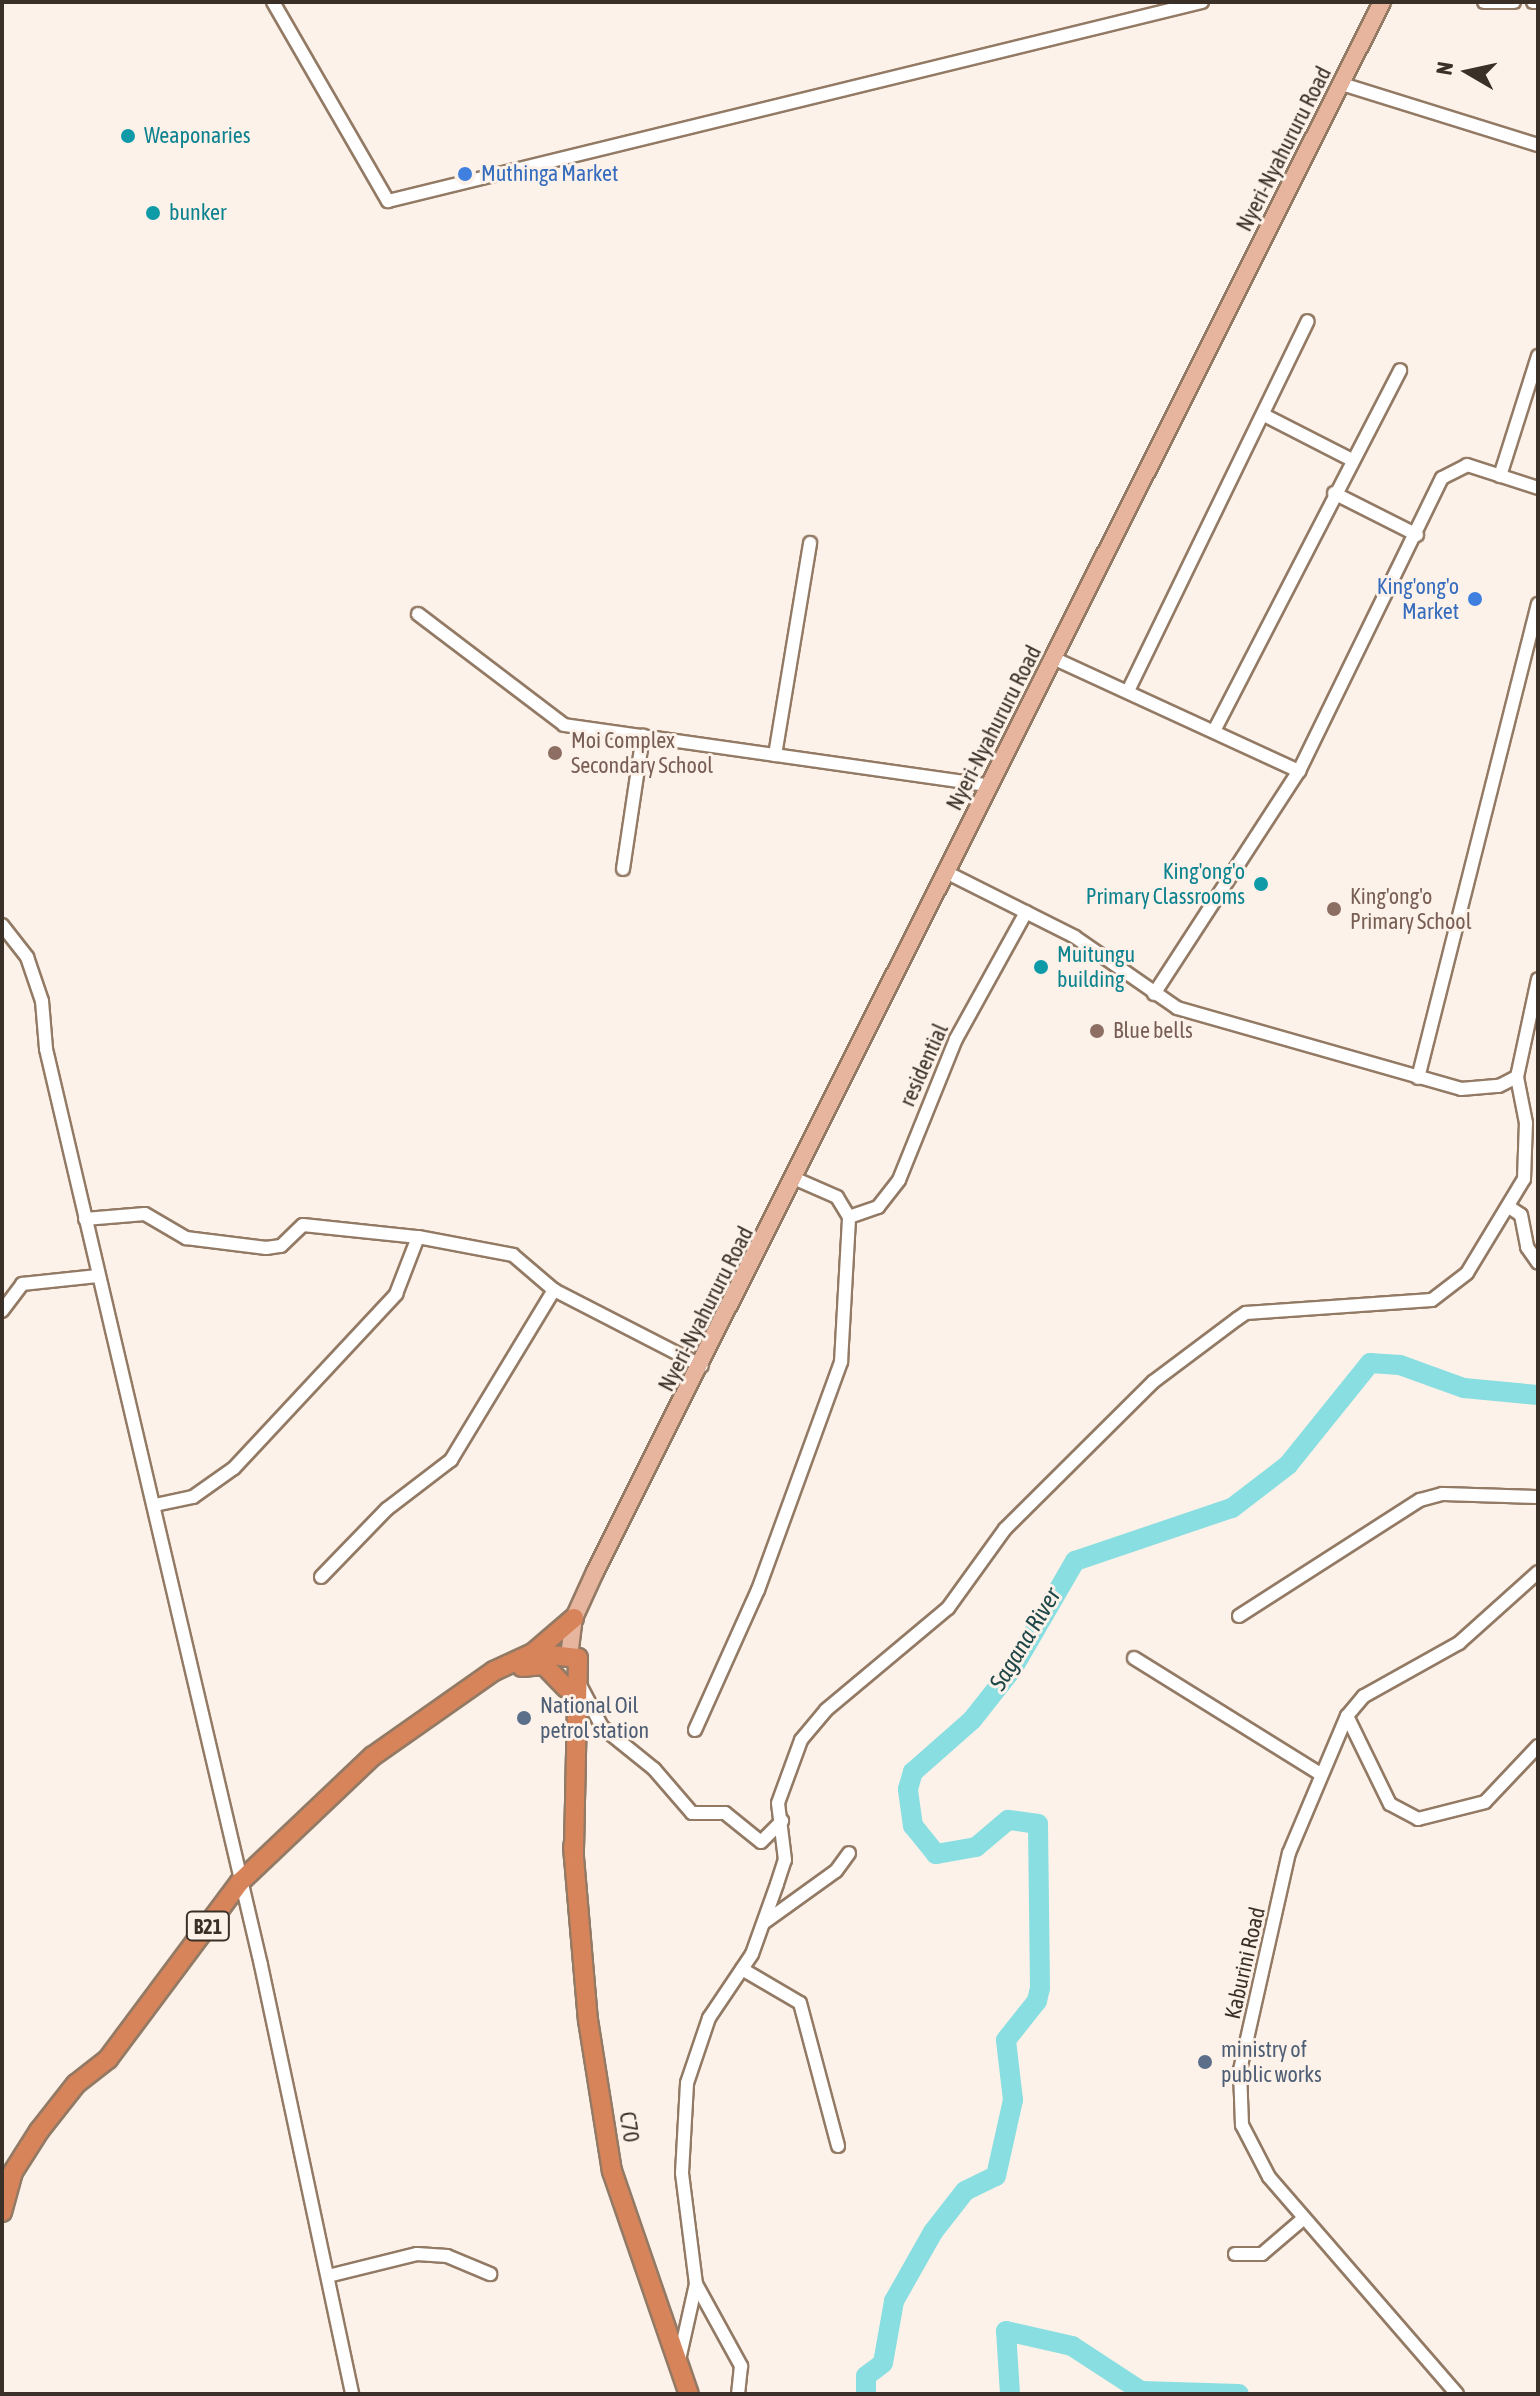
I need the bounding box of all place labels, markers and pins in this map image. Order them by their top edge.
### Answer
place label: Weaponaries [144,123,250,149]
marker: Weaponaries [119,127,137,145]
place label: Muthinga Market [481,161,618,187]
marker: Muthinga Market [456,165,474,183]
place label: bunker [169,200,226,226]
marker: bunker [144,204,162,222]
place label: King'ong'o Market [1377,573,1459,624]
marker: King'ong'o Market [1466,590,1484,608]
place label: Moi Complex Secondary School [571,727,713,778]
marker: Moi Complex Secondary School [546,744,564,762]
place label: King'ong'o Primary Classrooms [1086,858,1245,910]
marker: King'ong'o Primary Classrooms [1252,875,1270,893]
place label: King'ong'o Primary School [1350,883,1472,934]
marker: King'ong'o Primary School [1325,900,1343,918]
place label: Muitungu building [1057,941,1135,992]
marker: Muitungu building [1032,958,1050,976]
place label: Blue bells [1113,1018,1193,1044]
marker: Blue bells [1088,1022,1106,1040]
place label: National Oil petrol station [540,1692,649,1744]
marker: National Oil petrol station [515,1709,533,1727]
place label: ministry of public works [1221,2036,1322,2088]
marker: ministry of public works [1196,2053,1214,2071]

